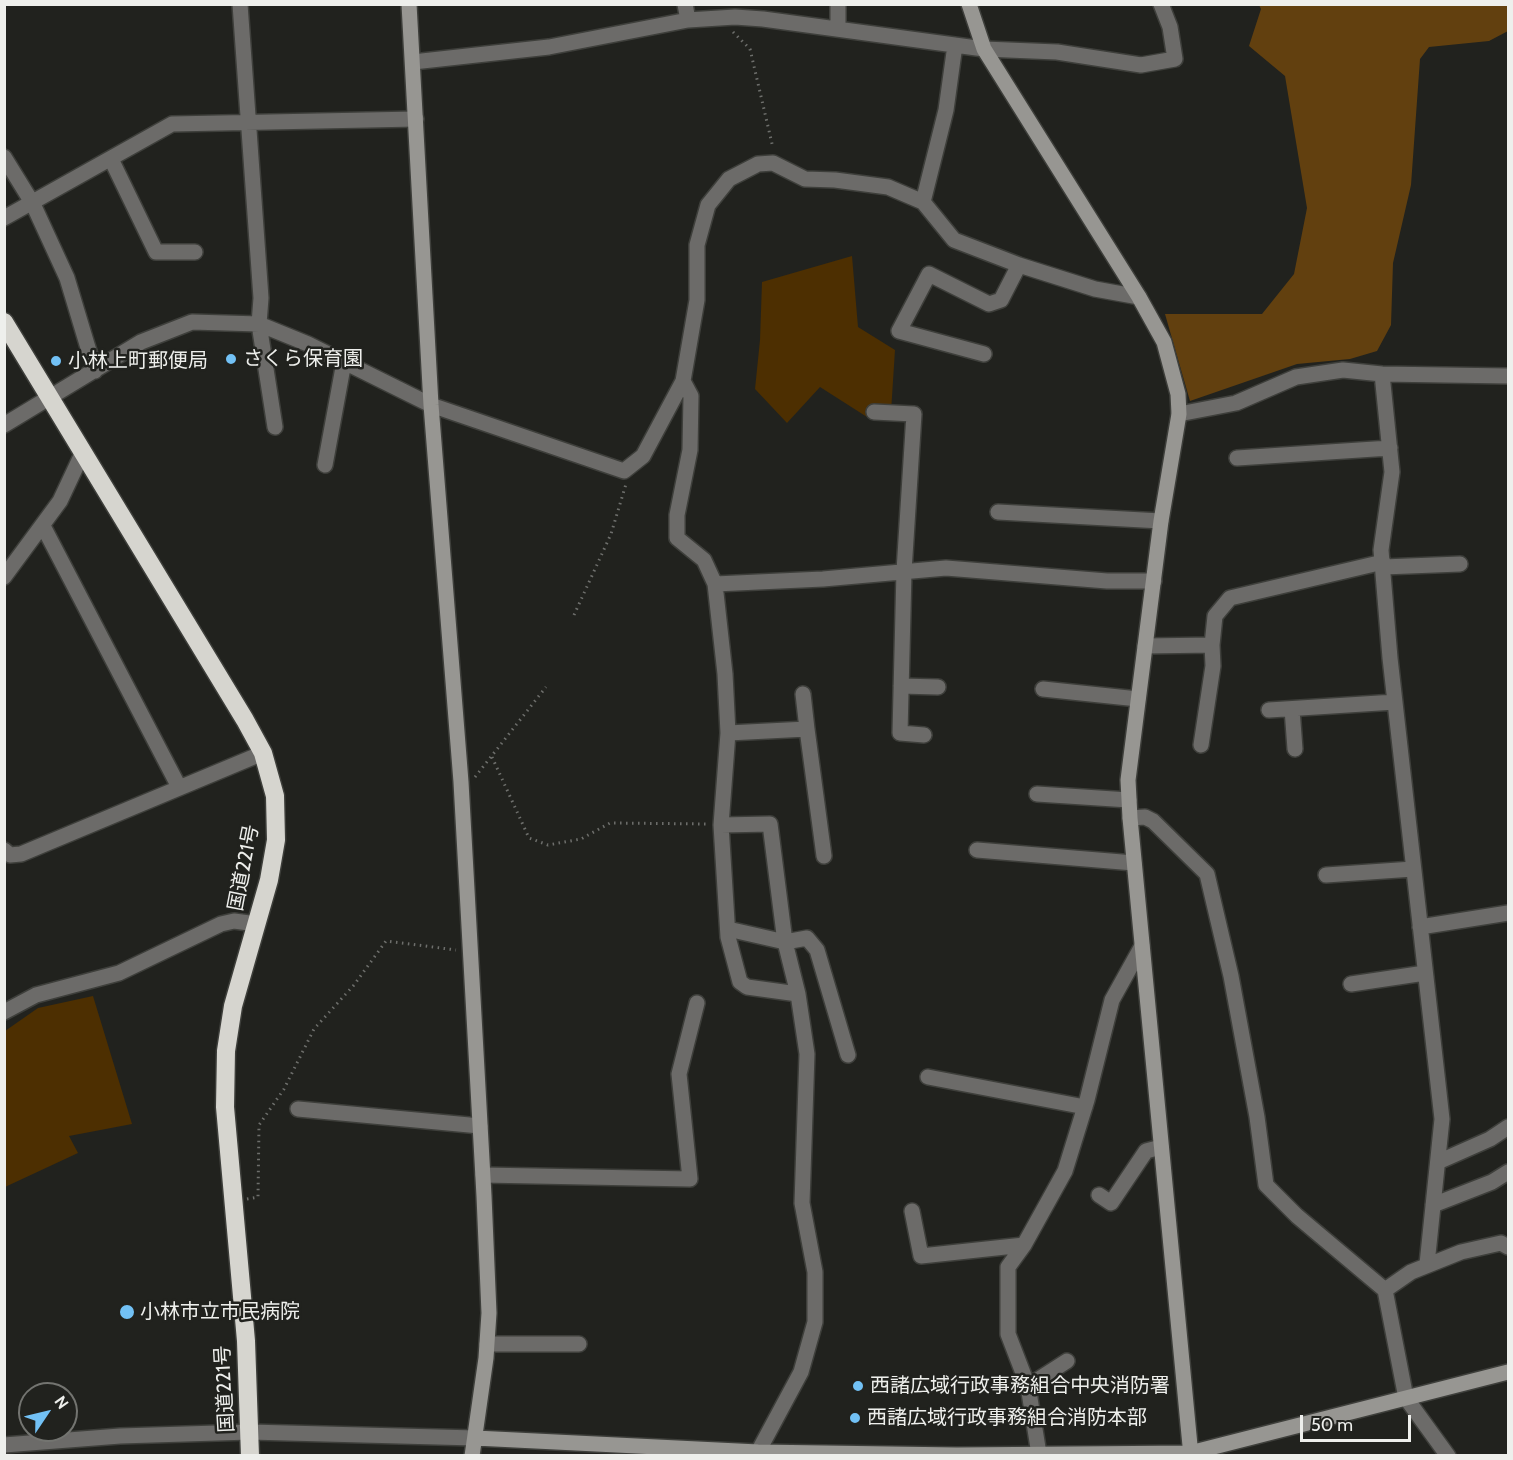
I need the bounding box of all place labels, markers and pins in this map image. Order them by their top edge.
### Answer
place label: さくら保育園 [243,347,363,371]
place label: 小林上町郵便局 [68,349,208,373]
marker: さくら保育園 [224,352,238,366]
marker: 小林上町郵便局 [49,354,63,368]
place label: 小林市立市民病院 [140,1300,300,1324]
marker: 小林市立市民病院 [118,1303,136,1321]
place label: 西諸広域行政事務組合中央消防署 [870,1374,1170,1398]
marker: 西諸広域行政事務組合中央消防署 [851,1379,865,1393]
place label: 西諸広域行政事務組合消防本部 [867,1406,1147,1430]
marker: 西諸広域行政事務組合消防本部 [848,1411,862,1425]

